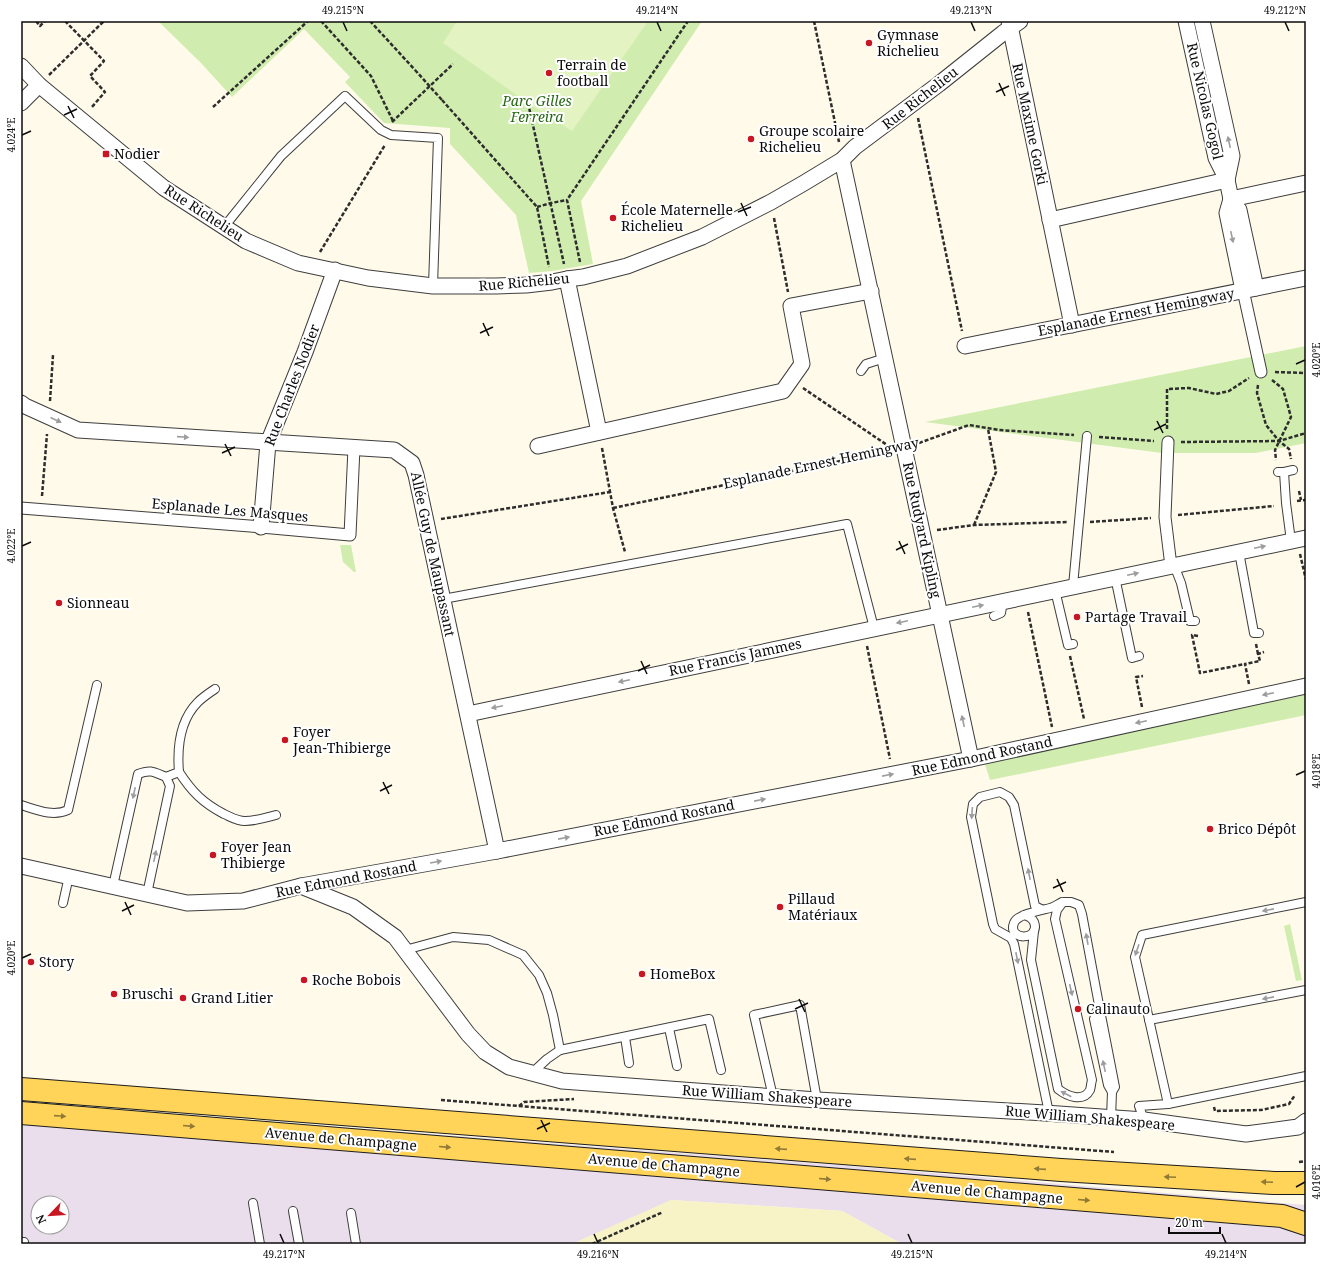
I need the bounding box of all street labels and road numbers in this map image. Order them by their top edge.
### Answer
street label: Rue Nicolas Gogol [1183,41,1228,162]
street label: Rue Maxime Gorki [1008,61,1053,187]
street label: Rue Richelieu [878,62,962,133]
street label: Rue Richelieu [161,180,248,245]
street label: Rue Richelieu [478,268,570,295]
street label: Esplanade Ernest Hemingway [1036,283,1236,340]
street label: Rue Charles Nodier [260,321,324,448]
street label: Esplanade Ernest Hemingway [721,432,921,493]
street label: Rue Rudyard Kipling [899,460,946,600]
street label: Allée Guy de Maupassant [407,470,460,638]
street label: Esplanade Les Masques [151,493,309,526]
street label: Rue Francis Jammes [667,633,803,680]
street label: Rue Edmond Rostand [910,731,1054,780]
street label: Rue Edmond Rostand [592,794,736,840]
street label: Rue Edmond Rostand [274,855,418,901]
street label: Rue William Shakespeare [681,1080,853,1111]
street label: Rue William Shakespeare [1004,1101,1176,1134]
street label: Avenue de Champagne [264,1122,418,1155]
street label: Avenue de Champagne [587,1148,741,1181]
street label: Avenue de Champagne [910,1175,1064,1208]

